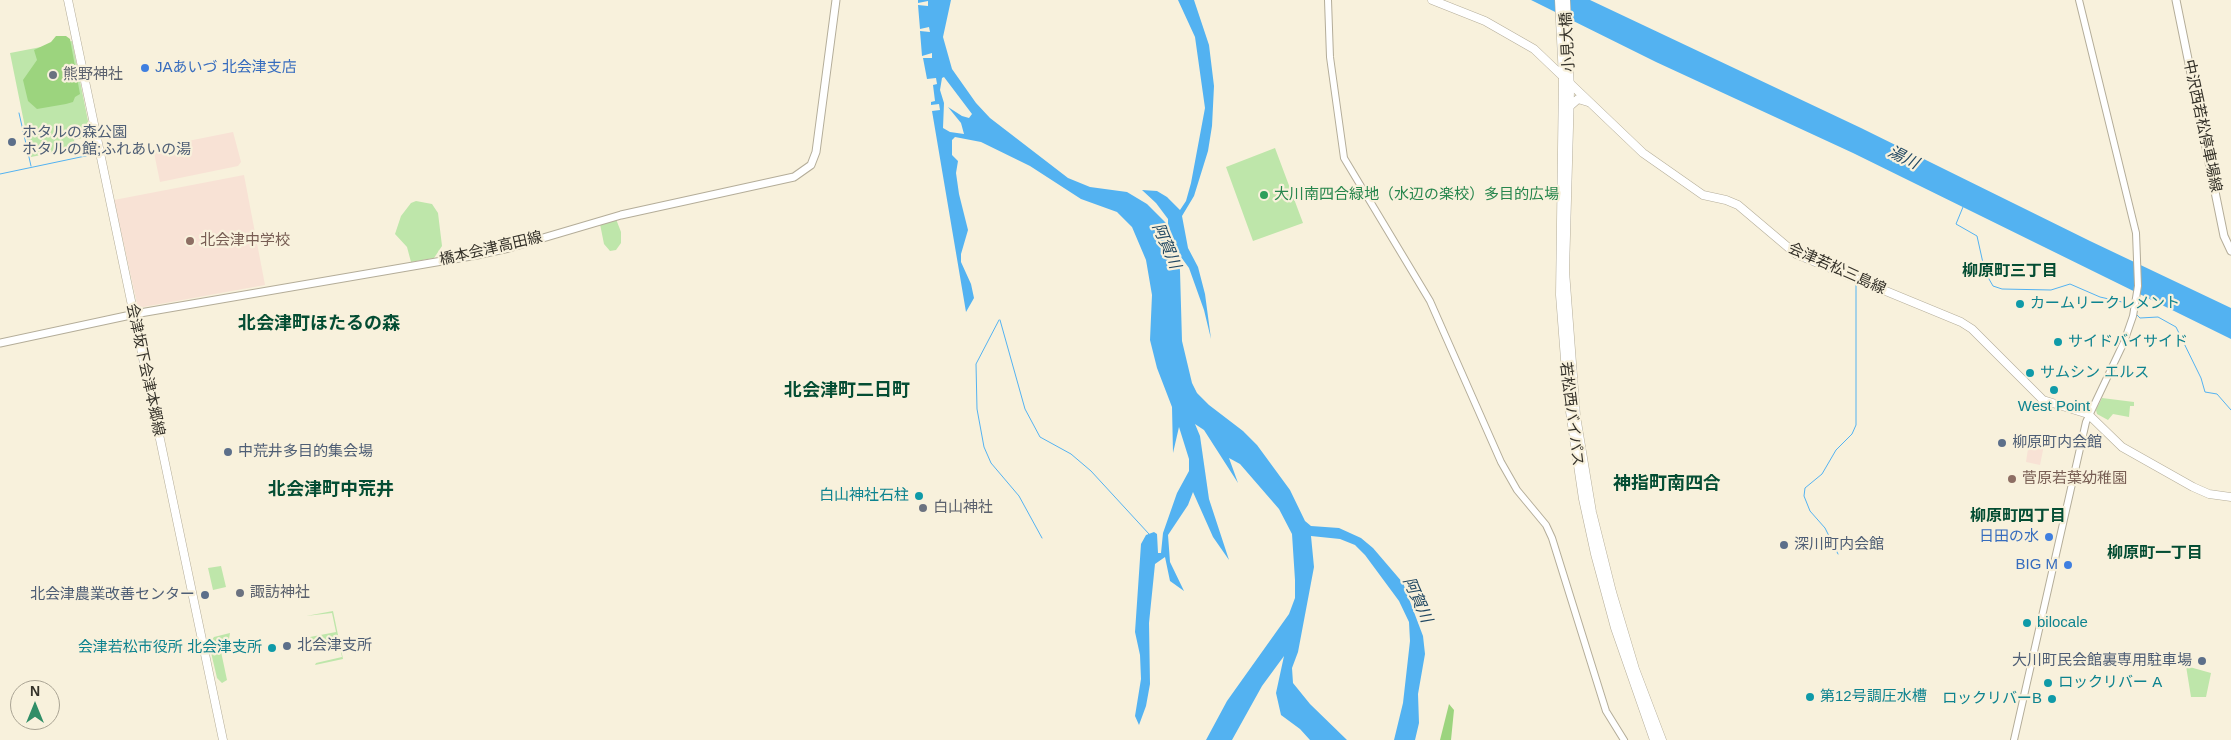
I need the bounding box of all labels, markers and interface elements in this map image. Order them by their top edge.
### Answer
street label: 小見大橋 [1557,12,1579,72]
street label: 中沢西若松停車場線 [2179,58,2225,194]
place label: JAあいづ 北会津支店 [155,59,297,77]
marker: JAあいづ 北会津支店 [139,62,151,74]
place label: 熊野神社 [63,66,123,84]
marker: 熊野神社 [47,69,59,81]
place label: ホタルの森公園 ホタルの館;ふれあいの湯 [22,124,191,159]
marker: ホタルの森公園 ホタルの館;ふれあいの湯 [6,136,18,148]
water label: 湯川 [1884,142,1922,174]
place label: 大川南四合緑地（水辺の楽校）多目的広場 [1274,186,1559,204]
marker: 大川南四合緑地（水辺の楽校）多目的広場 [1258,189,1270,201]
water label: 阿賀川 [1148,220,1184,272]
street label: 橋本会津高田線 [438,228,544,270]
place label: 北会津中学校 [200,232,290,250]
marker: 北会津中学校 [184,235,196,247]
street label: 会津若松三島線 [1785,239,1889,299]
district label: 柳原町三丁目 [1962,262,2058,282]
place label: カームリークレメント [2030,295,2180,313]
marker: カームリークレメント [2014,298,2026,310]
street label: 会津坂下会津本郷線 [122,302,168,438]
district label: 北会津町ほたるの森 [238,313,400,335]
place label: サイドバイサイド [2068,333,2188,351]
marker: サイドバイサイド [2052,336,2064,348]
street label: 若松西バイパス [1556,361,1586,467]
place label: サムシン エルス [2040,364,2149,382]
marker: サムシン エルス [2024,367,2036,379]
district label: 北会津町二日町 [784,380,910,402]
marker: West Point [2048,384,2060,396]
place label: West Point [2018,398,2090,416]
place label: 柳原町内会館 [2012,434,2102,452]
marker: 柳原町内会館 [1996,437,2008,449]
place label: 中荒井多目的集会場 [238,443,373,461]
marker: 中荒井多目的集会場 [222,446,234,458]
place label: 菅原若葉幼稚園 [2022,470,2127,488]
district label: 神指町南四合 [1613,473,1721,495]
marker: 菅原若葉幼稚園 [2006,473,2018,485]
district label: 北会津町中荒井 [268,479,394,501]
place label: 白山神社石柱 [819,487,909,505]
marker: 白山神社石柱 [913,490,925,502]
place label: 白山神社 [933,499,993,517]
marker: 白山神社 [917,502,929,514]
district label: 柳原町四丁目 [1970,507,2066,527]
place label: 日田の水 [1979,528,2039,546]
marker: 日田の水 [2043,531,2055,543]
place label: 深川町内会館 [1794,536,1884,554]
marker: 深川町内会館 [1778,539,1790,551]
district label: 柳原町一丁目 [2107,544,2203,564]
place label: BIG M [2015,556,2058,574]
marker: BIG M [2062,559,2074,571]
water label: 阿賀川 [1398,574,1436,626]
place label: 諏訪神社 [250,584,310,602]
place label: 北会津農業改善センター [30,586,195,604]
marker: 諏訪神社 [234,587,246,599]
marker: 北会津農業改善センター [199,589,211,601]
place label: bilocale [2037,614,2088,632]
marker: bilocale [2021,617,2033,629]
place label: 北会津支所 [297,637,372,655]
place label: 会津若松市役所 北会津支所 [78,639,262,657]
marker: 北会津支所 [281,640,293,652]
marker: 会津若松市役所 北会津支所 [266,642,278,654]
place label: 大川町民会館裏専用駐車場 [2012,652,2192,670]
marker: 大川町民会館裏専用駐車場 [2196,655,2208,667]
place label: ロックリバー A [2058,674,2162,692]
marker: ロックリバー A [2042,677,2054,689]
north arrow [10,680,60,730]
text: N [30,683,40,699]
place label: 第12号調圧水槽 [1820,688,1927,706]
place label: ロックリバーB [1942,690,2042,708]
marker: 第12号調圧水槽 [1804,691,1816,703]
marker: ロックリバーB [2046,693,2058,705]

